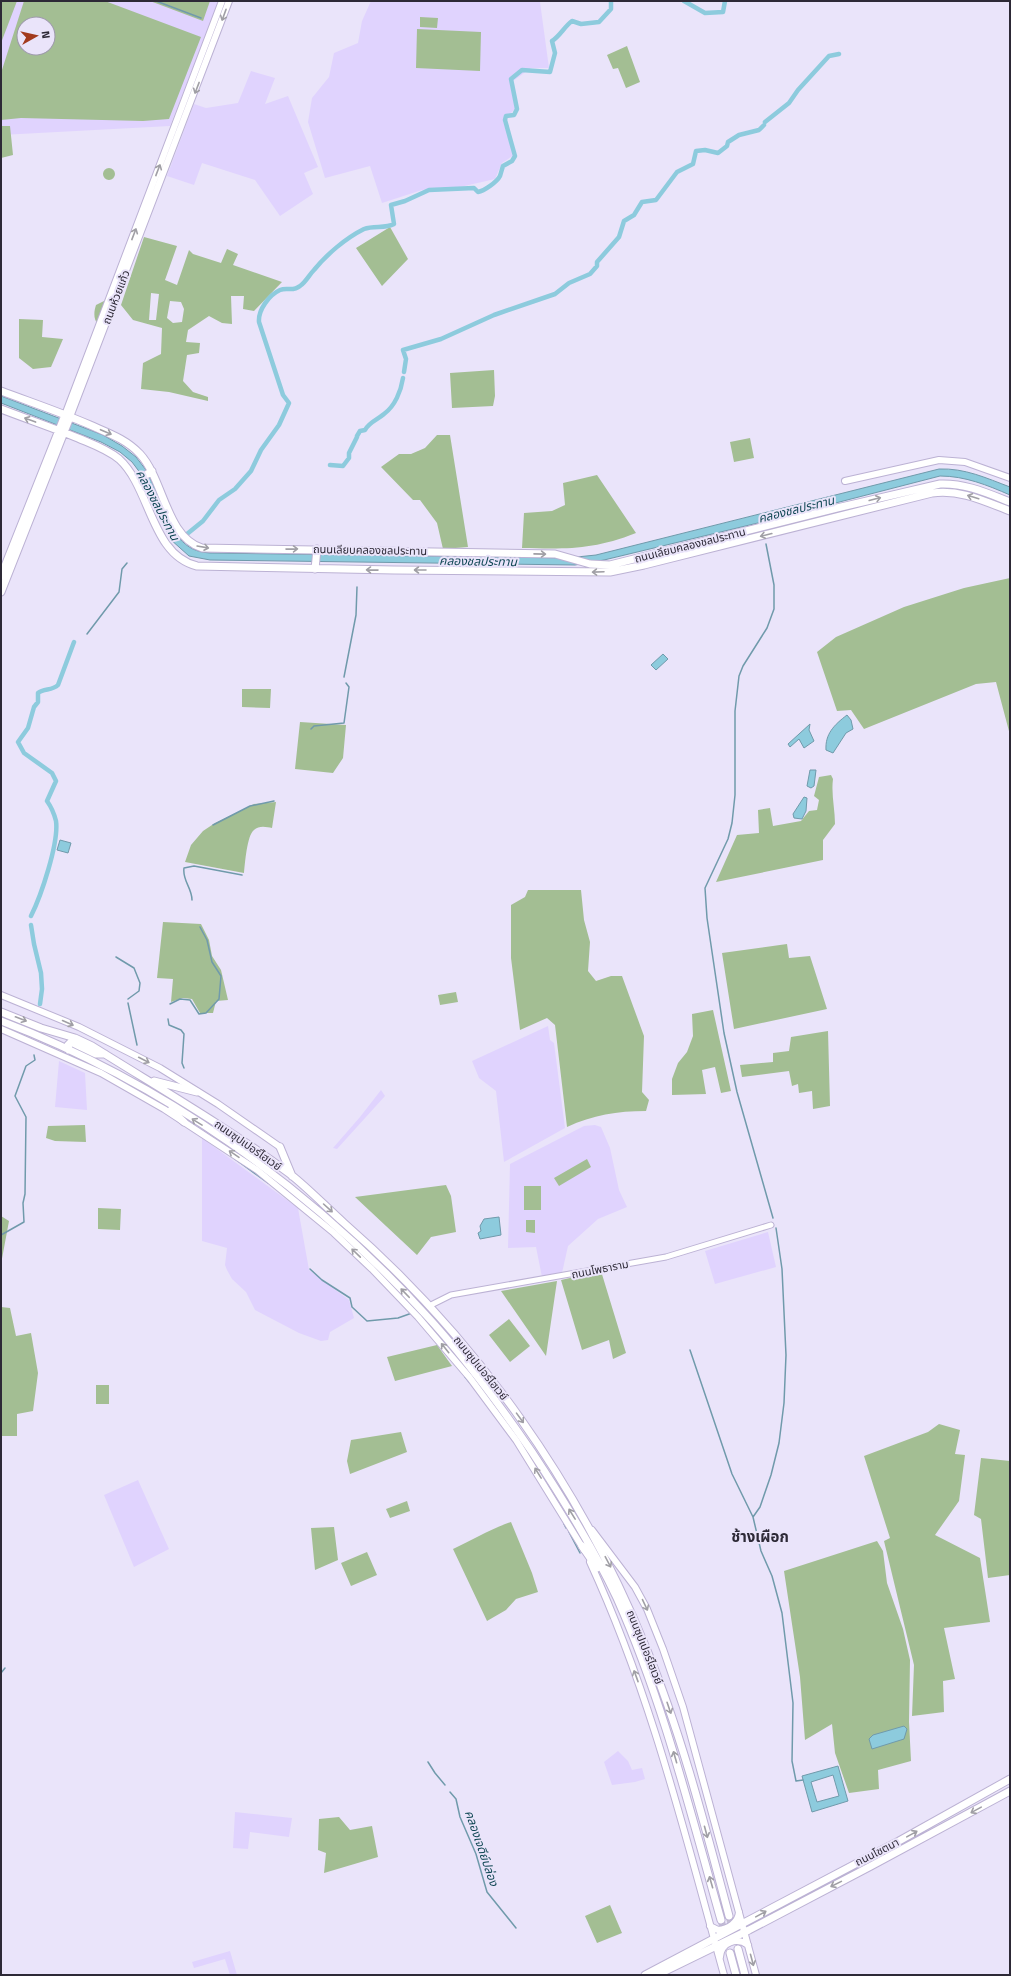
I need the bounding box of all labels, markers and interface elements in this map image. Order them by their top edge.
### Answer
one-way arrow [220,9,228,21]
north arrow [16,16,56,56]
text: N [37,30,54,39]
one-way arrow [192,81,200,93]
one-way arrow [154,165,162,177]
one-way arrow [130,229,138,241]
street label: ถนนห้วยแก้ว [98,268,134,326]
one-way arrow [24,416,37,423]
one-way arrow [100,429,112,436]
water label: คลองชลประทาน [131,466,185,544]
water label: คลองชลประทาน [756,490,837,528]
one-way arrow [967,493,980,500]
one-way arrow [868,495,881,502]
street label: ถนนเลียบคลองชลประทาน [633,523,747,567]
one-way arrow [760,532,773,539]
street label: ถนนเลียบคลองชลประทาน [313,541,427,559]
one-way arrow [196,544,209,552]
one-way arrow [285,545,298,553]
one-way arrow [533,550,546,558]
water label: คลองชลประทาน [439,551,518,571]
one-way arrow [366,566,379,574]
one-way arrow [414,566,427,574]
one-way arrow [592,568,605,576]
one-way arrow [15,1016,27,1024]
one-way arrow [62,1020,74,1027]
one-way arrow [138,1057,150,1064]
street label: ถนนซุปเปอร์ไฮเวย์ [211,1116,285,1174]
one-way arrow [192,1118,203,1126]
one-way arrow [228,1150,239,1158]
one-way arrow [323,1204,334,1213]
one-way arrow [351,1248,361,1258]
street label: ถนนโพธาราม [570,1256,630,1282]
one-way arrow [401,1288,410,1298]
street label: ถนนซุปเปอร์ไฮเวย์ [450,1332,512,1404]
one-way arrow [441,1343,449,1354]
one-way arrow [516,1412,524,1423]
one-way arrow [533,1467,541,1479]
one-way arrow [568,1508,576,1520]
district label: ช้างเผือก [731,1525,789,1548]
one-way arrow [604,1556,612,1568]
one-way arrow [642,1598,649,1610]
street label: ถนนซุปเปอร์ไฮเวย์ [623,1607,667,1687]
one-way arrow [632,1670,639,1683]
one-way arrow [665,1701,673,1713]
one-way arrow [671,1751,678,1764]
one-way arrow [970,1806,982,1814]
water label: คลองเจดีย์ปล่อง [460,1808,504,1889]
one-way arrow [703,1826,710,1839]
one-way arrow [906,1829,918,1837]
street label: ถนนโชตนา [852,1834,902,1870]
one-way arrow [706,1876,714,1889]
one-way arrow [831,1881,843,1888]
one-way arrow [755,1910,767,1918]
one-way arrow [749,1953,756,1966]

